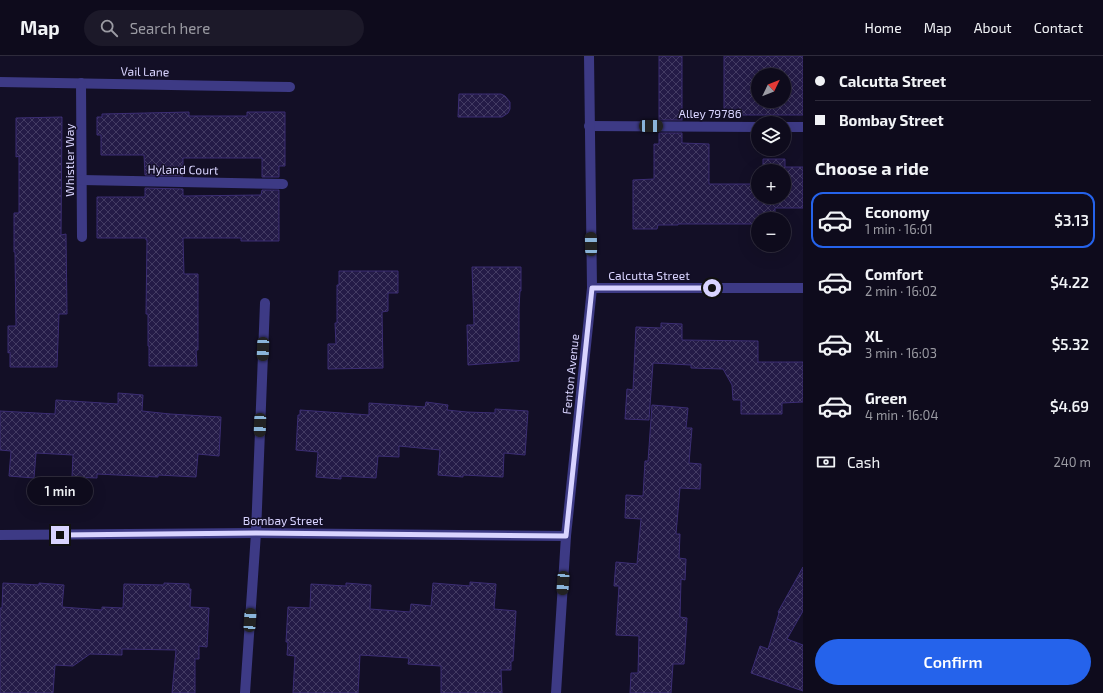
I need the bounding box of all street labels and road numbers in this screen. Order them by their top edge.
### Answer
street label: Vail Lane [121,64,169,78]
street label: Alley 79786 [678,106,742,120]
street label: Whistler Way [62,123,76,197]
street label: Hyland Court [147,161,219,177]
street label: Calcutta Street [608,268,690,282]
street label: Fenton Avenue [559,333,581,415]
street label: Bombay Street [243,513,324,527]

